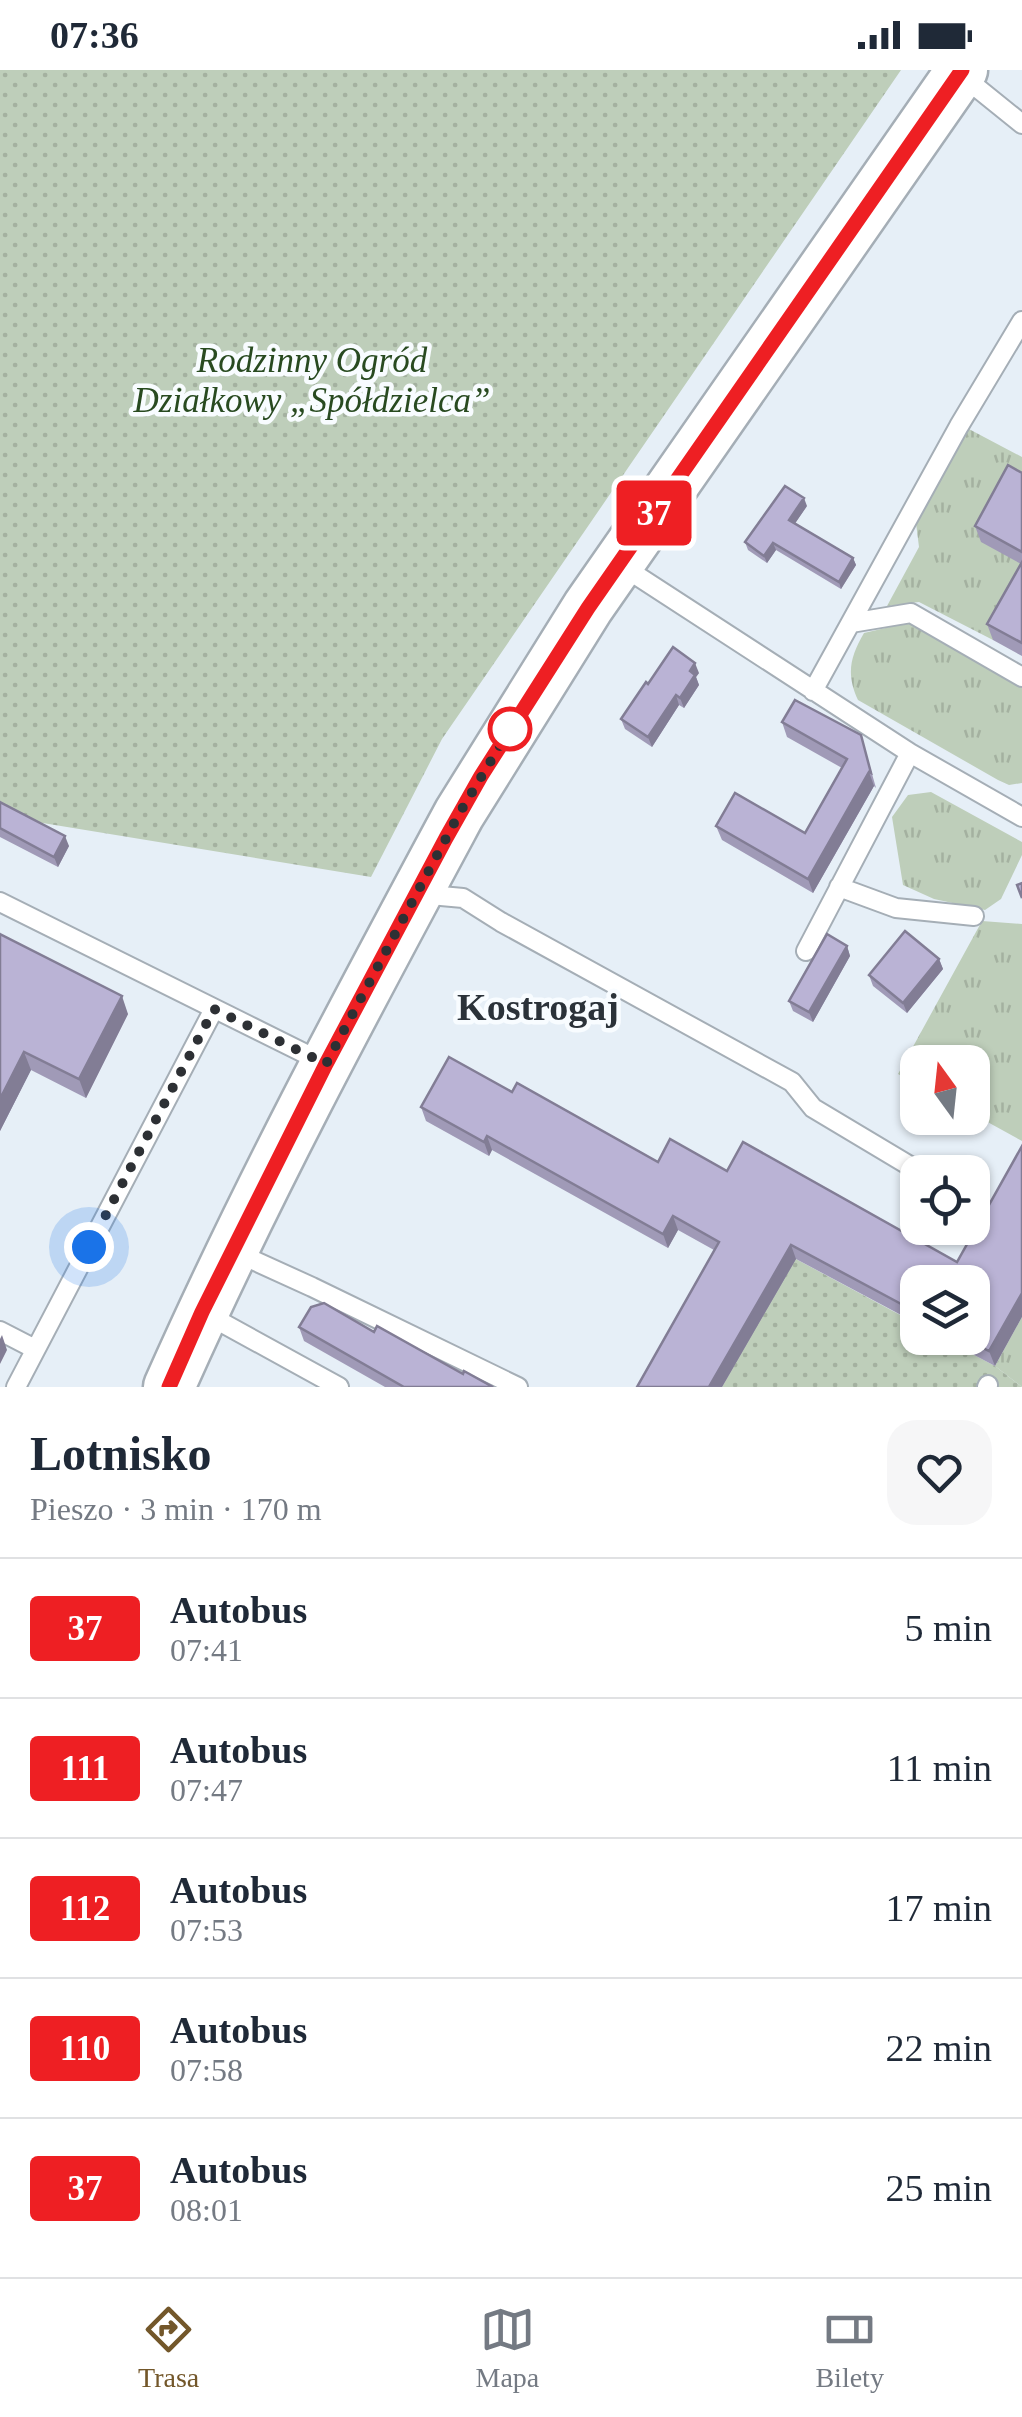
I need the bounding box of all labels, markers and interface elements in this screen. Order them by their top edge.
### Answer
text: 07:36 [50,14,139,56]
park label: Rodzinny Ogród Działkowy „Spółdzielca” [133,341,490,420]
line badge: 37 [609,480,699,546]
text: 37 [637,494,672,533]
unlabelled marker [489,708,531,750]
district label: Kostrogaj [457,986,619,1028]
north arrow [900,1045,990,1135]
map controls [900,1045,990,1355]
button: locate [900,1155,990,1245]
your location [64,1222,114,1272]
button: layers [900,1265,990,1355]
button: heart [887,1420,992,1525]
text: Lotnisko [30,1427,211,1480]
text: Pieszo · 3 min · 170 m [30,1491,322,1527]
text: Autobus [170,1589,307,1631]
text: 5 min [904,1607,992,1649]
text: 37 [68,1609,103,1648]
text: 07:41 [170,1632,243,1668]
text: Autobus [170,1729,307,1771]
text: 11 min [887,1747,992,1789]
text: 111 [61,1749,109,1788]
text: 07:47 [170,1772,243,1808]
text: Autobus [170,1869,307,1911]
text: 17 min [885,1887,992,1929]
text: 112 [60,1889,110,1928]
text: 07:53 [170,1912,243,1948]
text: Autobus [170,2009,307,2051]
text: 22 min [885,2027,992,2069]
text: 110 [60,2029,110,2068]
text: 07:58 [170,2052,243,2088]
text: Autobus [170,2149,307,2191]
text: 25 min [885,2167,992,2209]
text: 37 [68,2169,103,2208]
text: 08:01 [170,2192,243,2228]
tab: Trasa [138,2302,199,2394]
tab: Mapa [475,2302,539,2394]
tab: Bilety [815,2302,884,2394]

